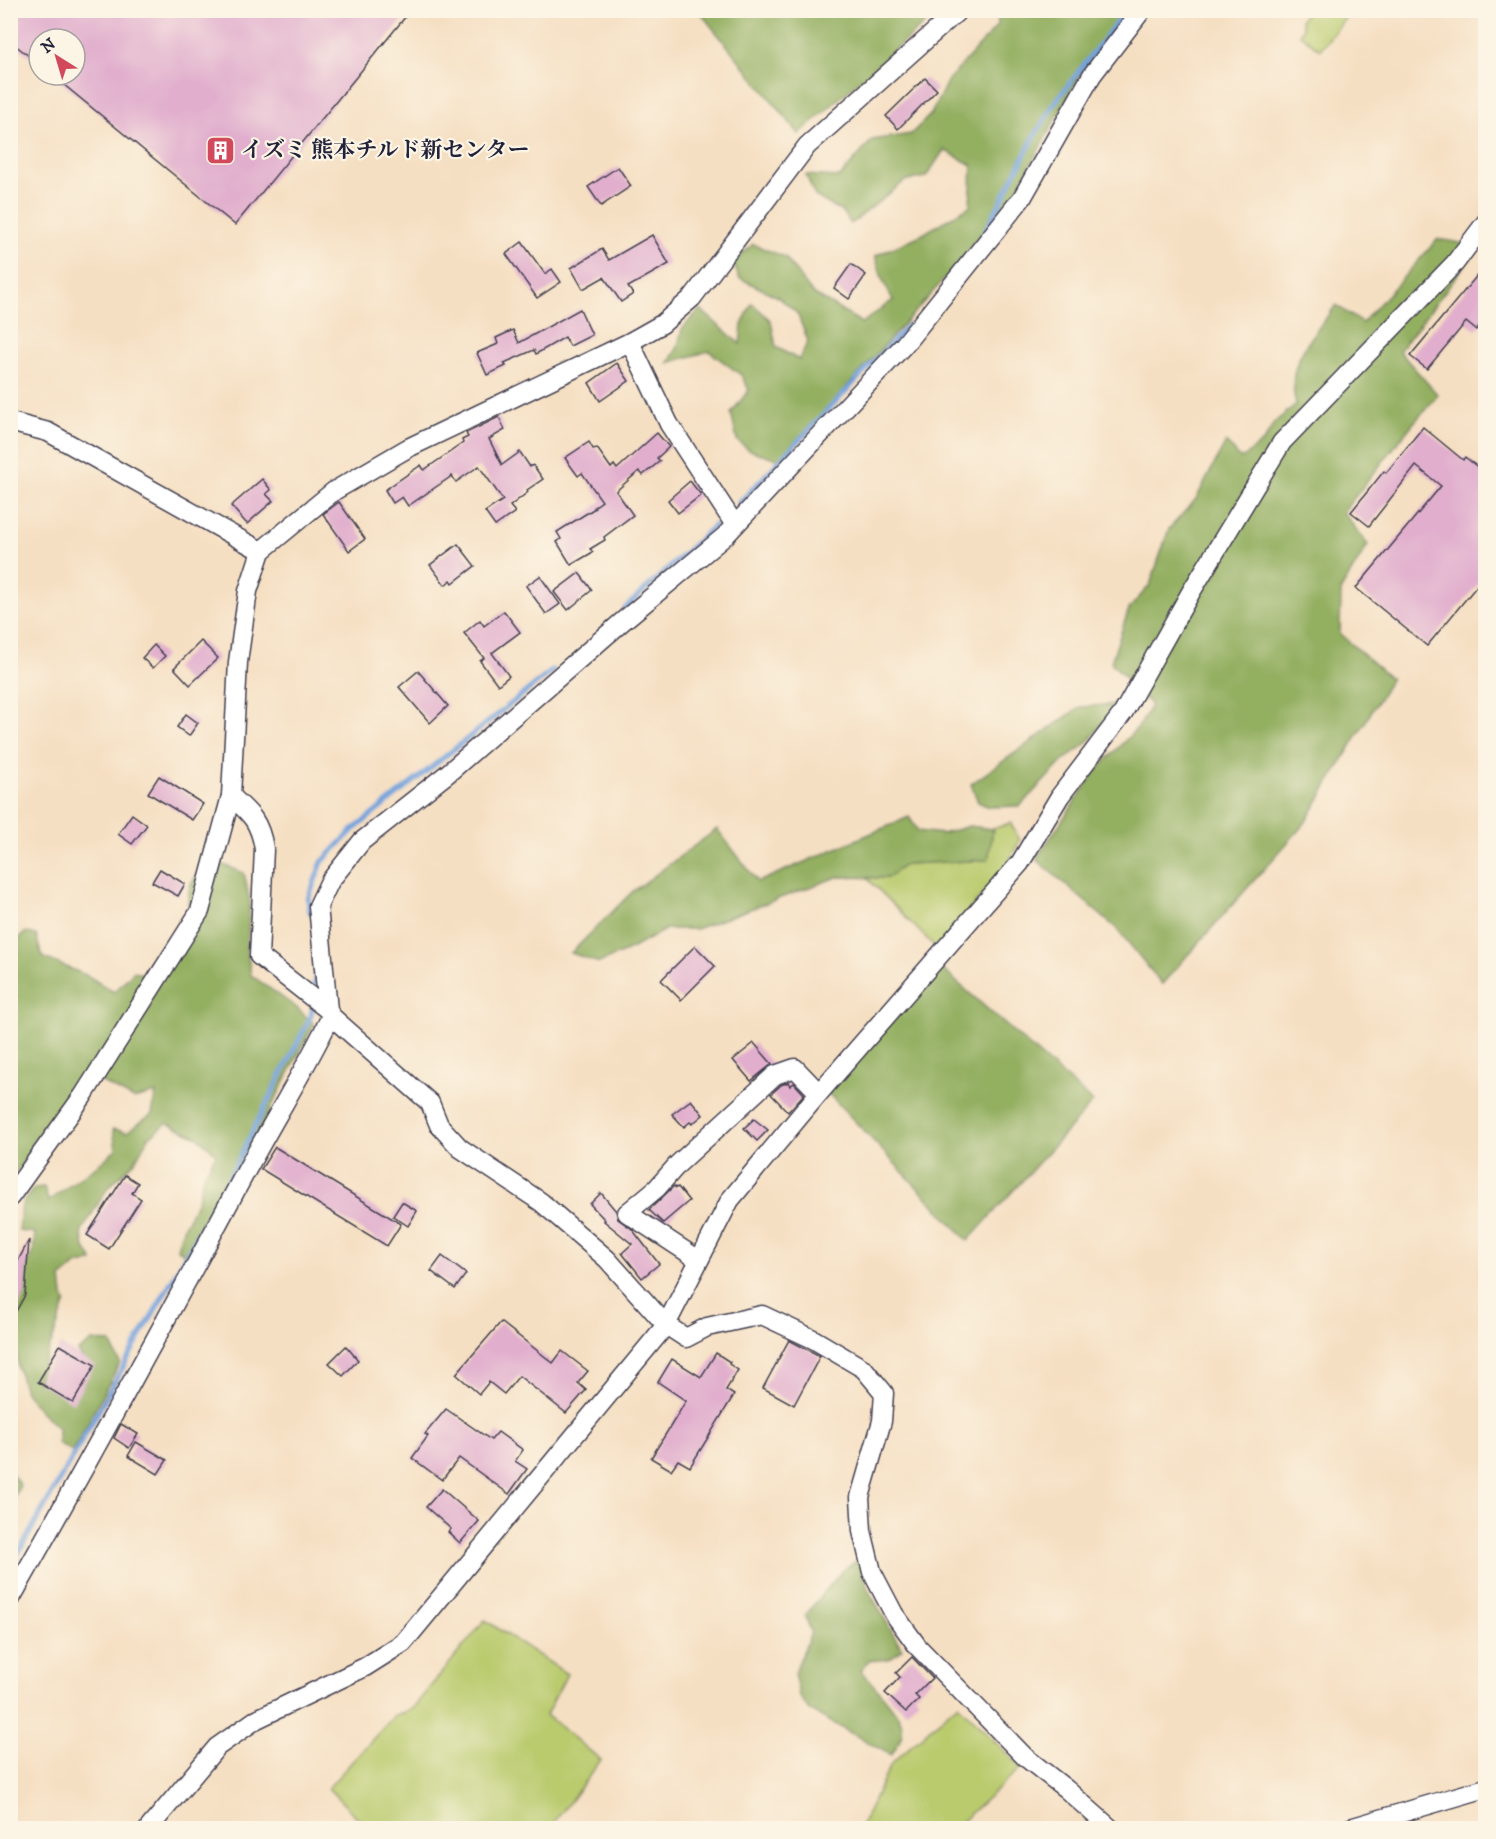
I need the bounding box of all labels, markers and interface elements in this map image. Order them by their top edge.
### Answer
north arrow [27,27,87,87]
text: N [37,34,60,58]
building icon: イズミ 熊本チルド新センター [204,134,236,166]
place label: イズミ 熊本チルド新センター [241,137,530,164]

